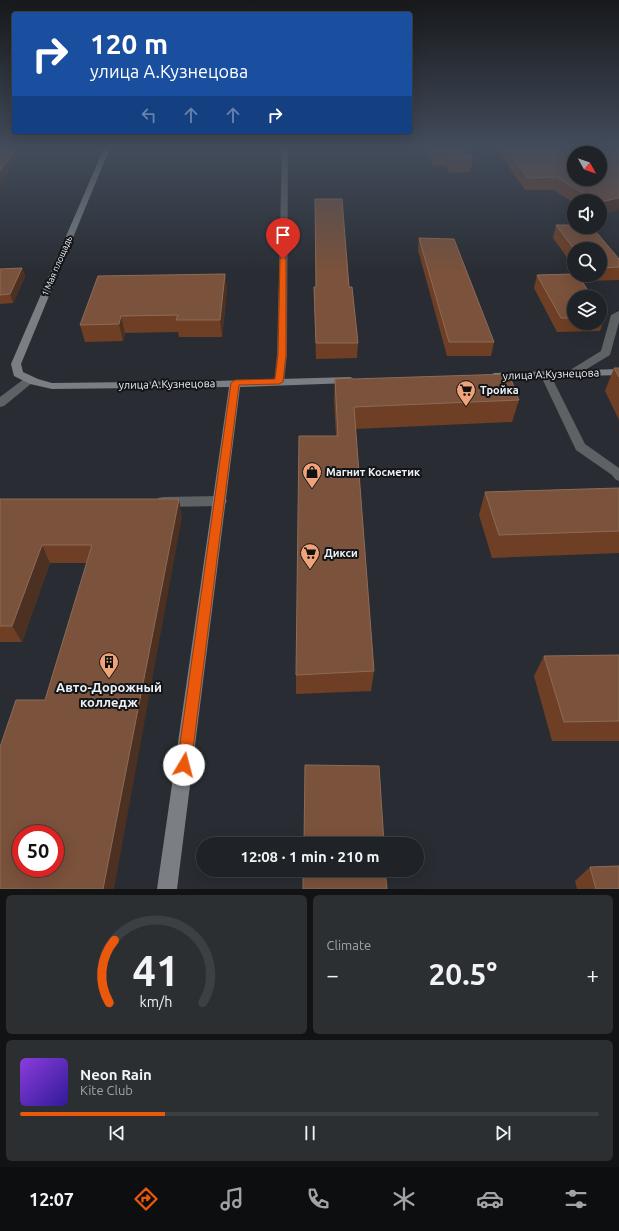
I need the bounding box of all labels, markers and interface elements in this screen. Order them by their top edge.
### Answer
icon: right [24,28,76,80]
text: 120 m [90,28,168,59]
text: улица А.Кузнецова [90,61,248,81]
icon: left [138,104,160,126]
icon: ahead [180,104,202,126]
icon: ahead [222,104,244,126]
icon: right [264,104,286,126]
north arrow [567,146,607,186]
map controls [567,146,607,330]
button: sound [567,194,607,234]
pin [266,218,300,259]
icon: arrive [272,224,294,246]
street label: 1 Мая площадь [40,234,74,297]
button: search [567,242,607,282]
button: layers [567,290,607,330]
street label: улица А.Кузнецова [502,366,600,382]
street label: улица А.Кузнецова [119,377,215,391]
supermarket icon: Тройка [455,379,477,407]
place label: Тройка [480,384,519,396]
shop icon: Магнит Косметик [301,461,323,489]
place label: Магнит Косметик [326,466,421,478]
supermarket icon: Дикси [299,542,321,570]
place label: Дикси [324,547,358,559]
building icon: Авто-Дорожный колледж [98,651,120,679]
place label: Авто-Дорожный колледж [56,680,162,709]
position arrow [163,744,205,786]
speed limit sign: 50 [12,825,64,877]
text: 12:08 · 1 min · 210 m [241,848,379,865]
text: Climate [327,938,371,952]
text: 41 [133,946,180,993]
text: 20.5° [428,957,497,991]
text: − [327,962,339,987]
text: + [587,962,599,987]
text: km/h [140,993,173,1009]
text: Neon Rain [80,1066,152,1083]
text: Kite Club [80,1083,133,1097]
icon: previous [106,1122,128,1144]
icon: pause [299,1122,321,1144]
icon: next [492,1122,514,1144]
icon: directions [132,1185,160,1213]
icon: music [218,1185,246,1213]
icon: phone [304,1185,332,1213]
icon: climate [390,1185,418,1213]
icon: car [476,1185,504,1213]
icon: filters [562,1185,590,1213]
text: 12:07 [29,1189,74,1209]

